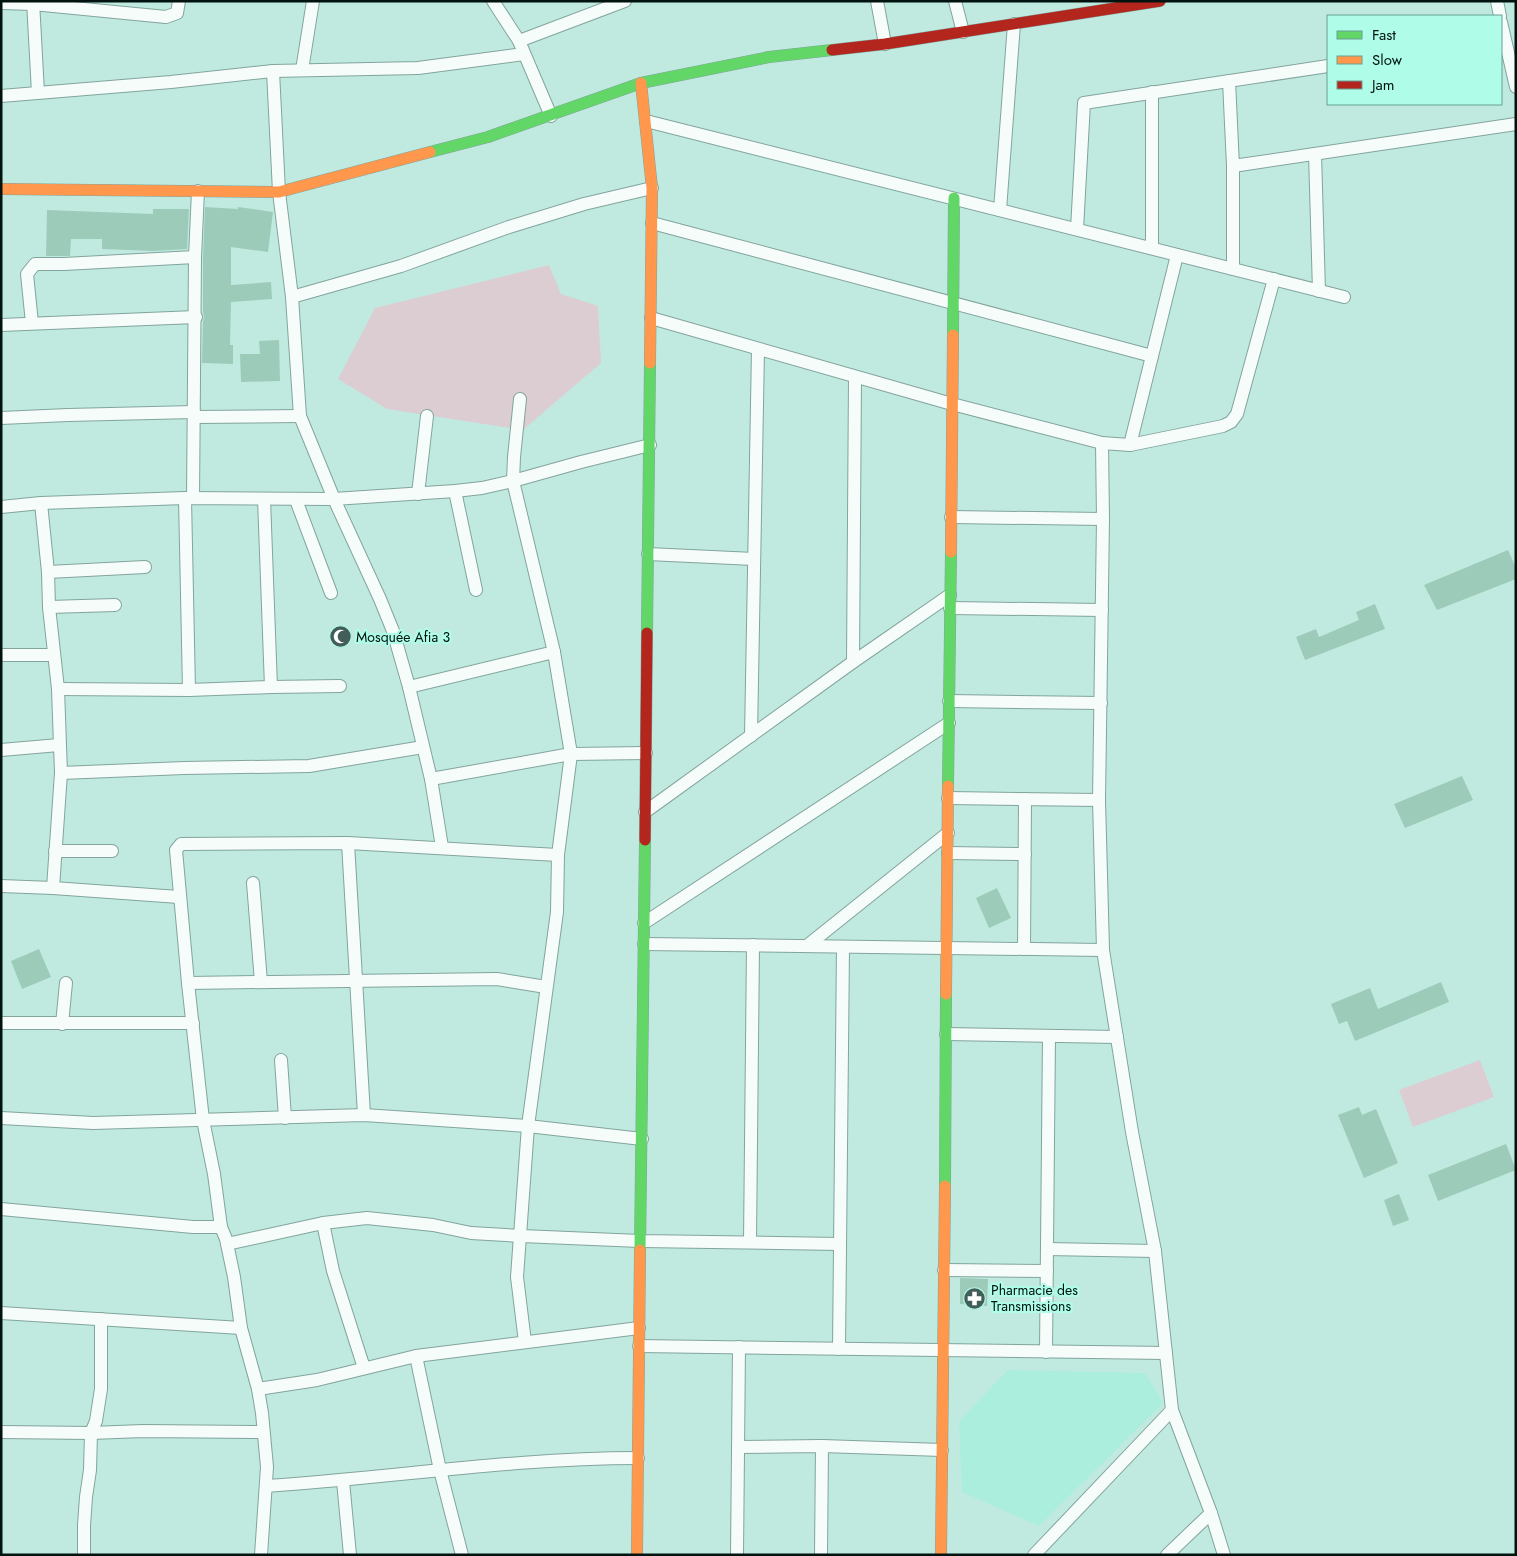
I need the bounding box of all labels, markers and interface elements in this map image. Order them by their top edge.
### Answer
legend [1327,15,1502,105]
text: Fast [1372,24,1396,46]
text: Slow [1372,49,1403,71]
text: Jam [1370,74,1395,96]
mosque icon: Mosquée Afia 3 [328,625,352,649]
place label: Mosquée Afia 3 [356,627,450,647]
place label: Pharmacie des Transmissions [991,1280,1078,1316]
pharmacy icon: Pharmacie des Transmissions [963,1286,987,1310]

